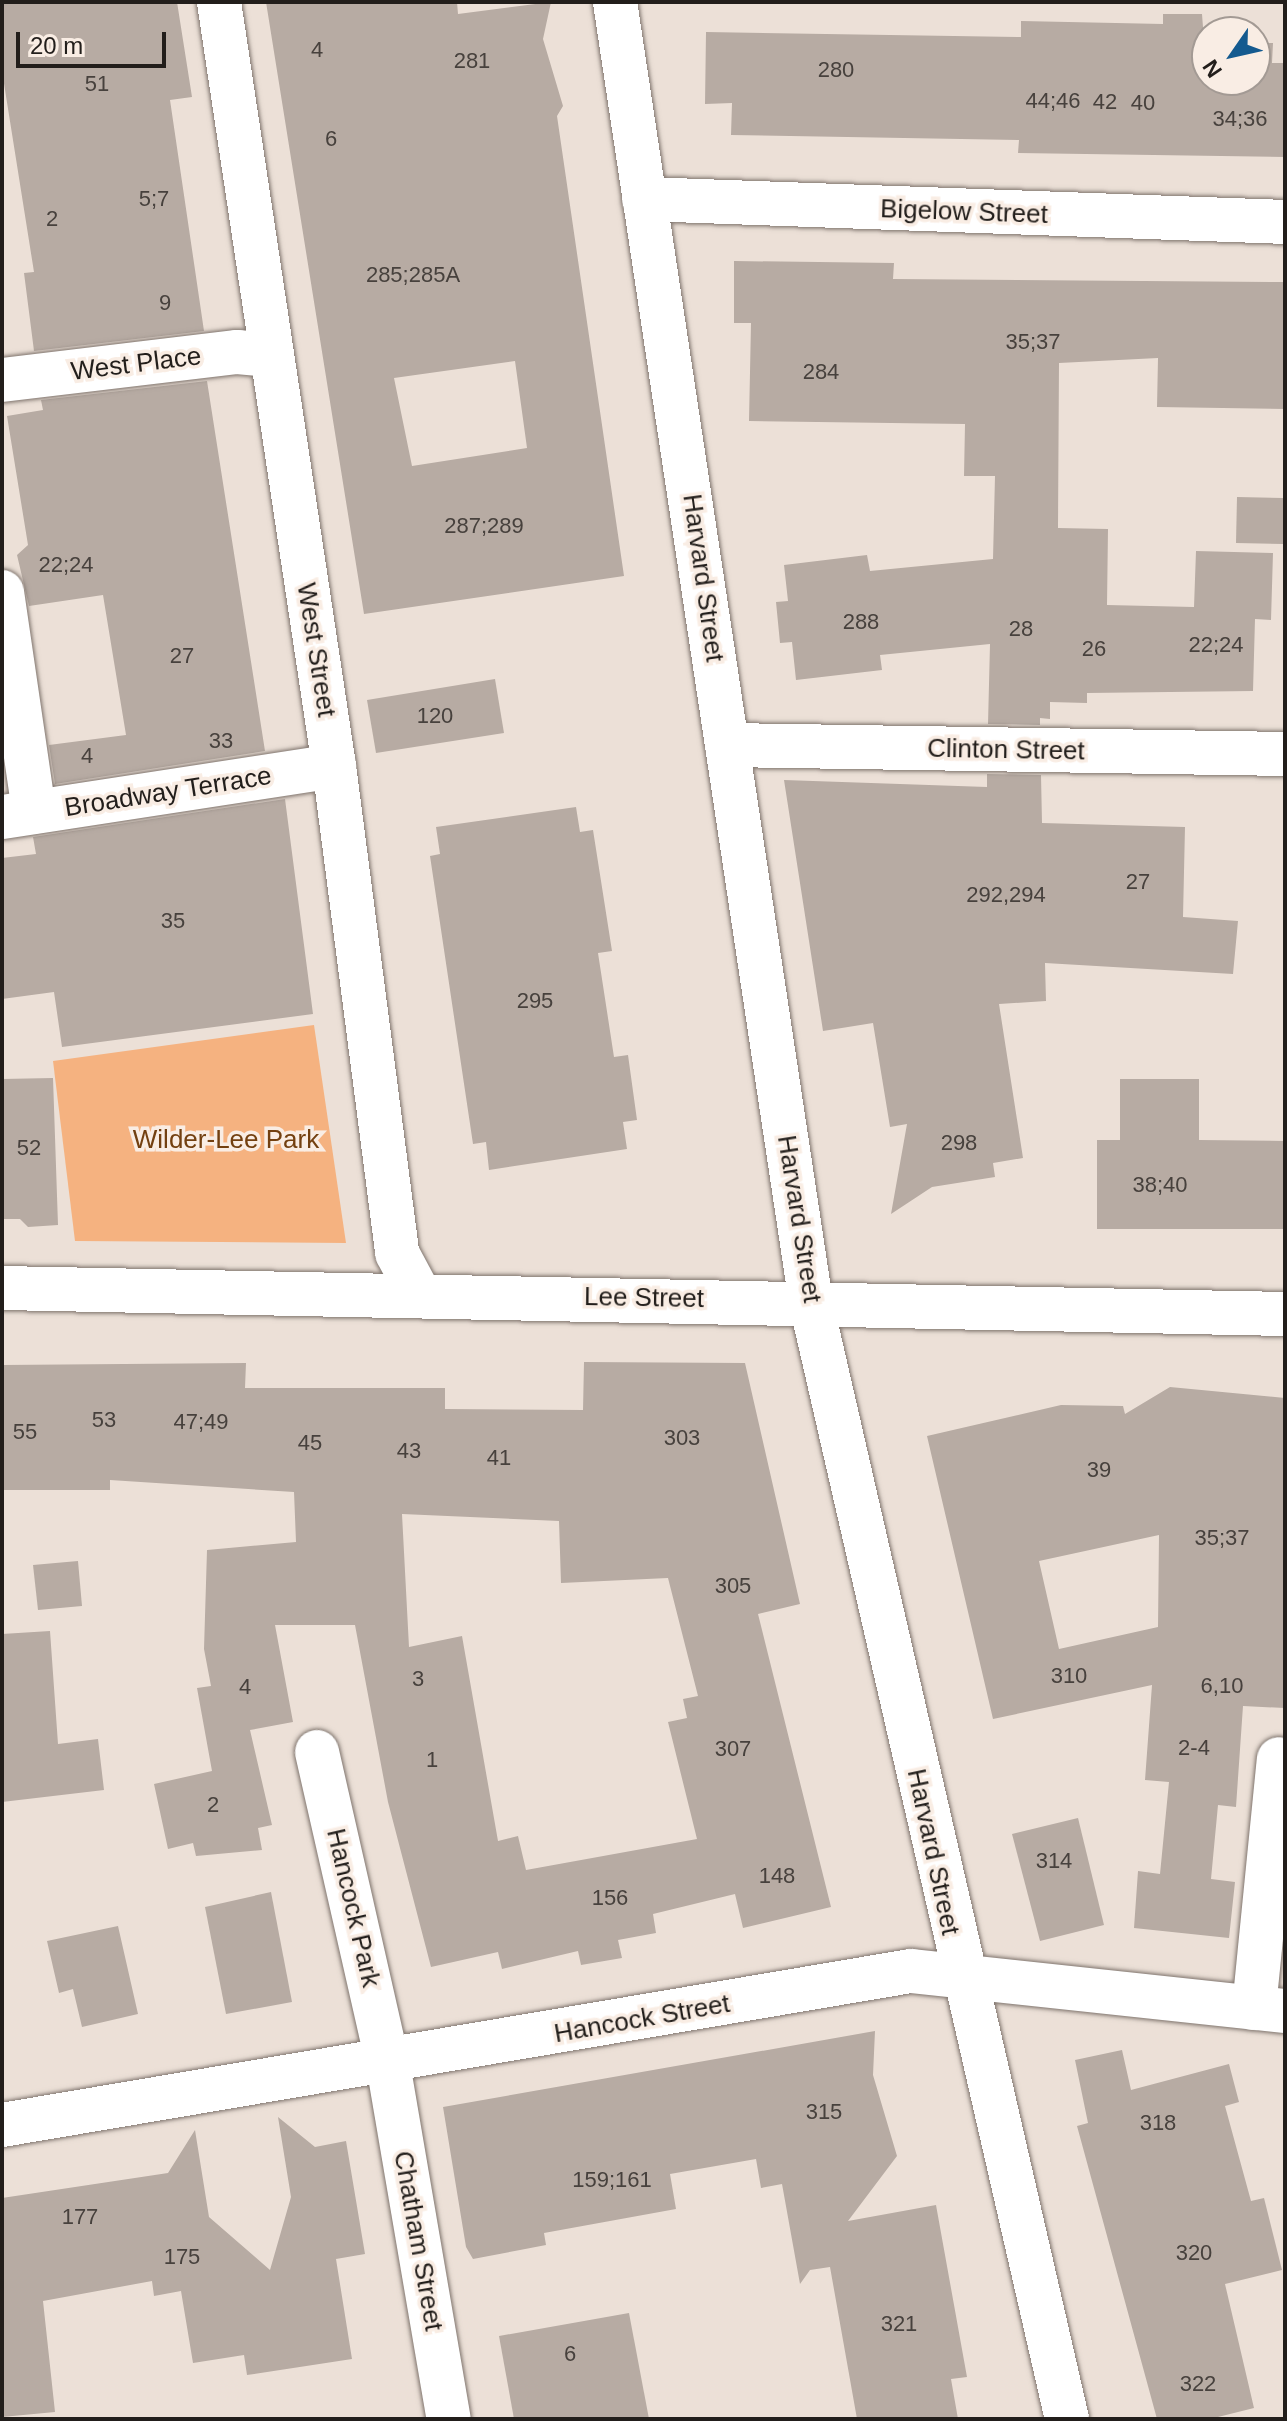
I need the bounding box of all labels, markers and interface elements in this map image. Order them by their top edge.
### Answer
scale bar [20,16,170,66]
north arrow [1191,16,1271,96]
text: 20 m [30,32,83,59]
house number: 4 [311,37,323,63]
house number: 281 [454,48,490,74]
text: N [1198,55,1227,82]
house number: 280 [818,57,854,83]
house number: 51 [85,71,109,97]
house number: 44;46 [1025,88,1081,114]
house number: 42 [1093,89,1117,115]
house number: 40 [1131,90,1155,116]
house number: 34;36 [1212,106,1268,132]
house number: 6 [325,126,337,152]
house number: 5;7 [139,186,169,212]
street label: Bigelow Street [880,193,1048,231]
house number: 2 [46,206,58,232]
house number: 285;285A [366,262,460,288]
house number: 9 [159,290,171,316]
house number: 35;37 [1005,329,1061,355]
street label: West Place [69,341,203,387]
house number: 284 [803,359,839,385]
street label: Harvard Street [676,492,730,664]
house number: 287;289 [444,513,524,539]
house number: 22;24 [38,552,94,578]
street label: West Street [290,581,342,719]
house number: 288 [843,609,879,635]
house number: 28 [1009,616,1033,642]
house number: 22;24 [1188,632,1244,658]
house number: 26 [1082,636,1106,662]
house number: 27 [170,643,194,669]
house number: 120 [417,703,453,729]
house number: 33 [209,728,233,754]
street label: Clinton Street [927,733,1085,767]
house number: 4 [81,743,93,769]
street label: Broadway Terrace [62,760,274,824]
house number: 27 [1126,869,1150,895]
house number: 292,294 [966,882,1046,908]
house number: 35 [161,908,185,934]
house number: 295 [517,988,553,1014]
park label: Wilder-Lee Park [133,1124,319,1156]
house number: 298 [941,1130,977,1156]
street label: Harvard Street [770,1133,828,1305]
house number: 52 [17,1135,41,1161]
house number: 38;40 [1132,1172,1188,1198]
street label: Lee Street [584,1281,704,1315]
house number: 53 [92,1407,116,1433]
house number: 47;49 [173,1409,229,1435]
house number: 55 [13,1419,37,1445]
house number: 303 [664,1425,700,1451]
house number: 45 [298,1430,322,1456]
house number: 43 [397,1438,421,1464]
house number: 41 [487,1445,511,1471]
house number: 39 [1087,1457,1111,1483]
house number: 35;37 [1194,1525,1250,1551]
house number: 305 [715,1573,751,1599]
house number: 310 [1051,1663,1087,1689]
house number: 3 [412,1666,424,1692]
house number: 6,10 [1201,1673,1243,1699]
house number: 4 [239,1674,251,1700]
house number: 2-4 [1178,1735,1210,1761]
house number: 307 [715,1736,751,1762]
house number: 1 [426,1747,438,1773]
street label: Harvard Street [900,1766,966,1938]
house number: 2 [207,1792,219,1818]
street label: Hancock Park [320,1826,386,1990]
house number: 314 [1036,1848,1072,1874]
house number: 148 [759,1863,795,1889]
house number: 156 [592,1885,628,1911]
street label: Hancock Street [552,1988,732,2050]
house number: 315 [806,2099,842,2125]
house number: 318 [1140,2110,1176,2136]
street label: Chatham Street [387,2149,449,2333]
house number: 159;161 [572,2167,652,2193]
house number: 177 [62,2204,98,2230]
house number: 320 [1176,2240,1212,2266]
house number: 175 [164,2244,200,2270]
house number: 321 [881,2311,917,2337]
house number: 6 [564,2341,576,2367]
house number: 322 [1180,2371,1216,2397]

